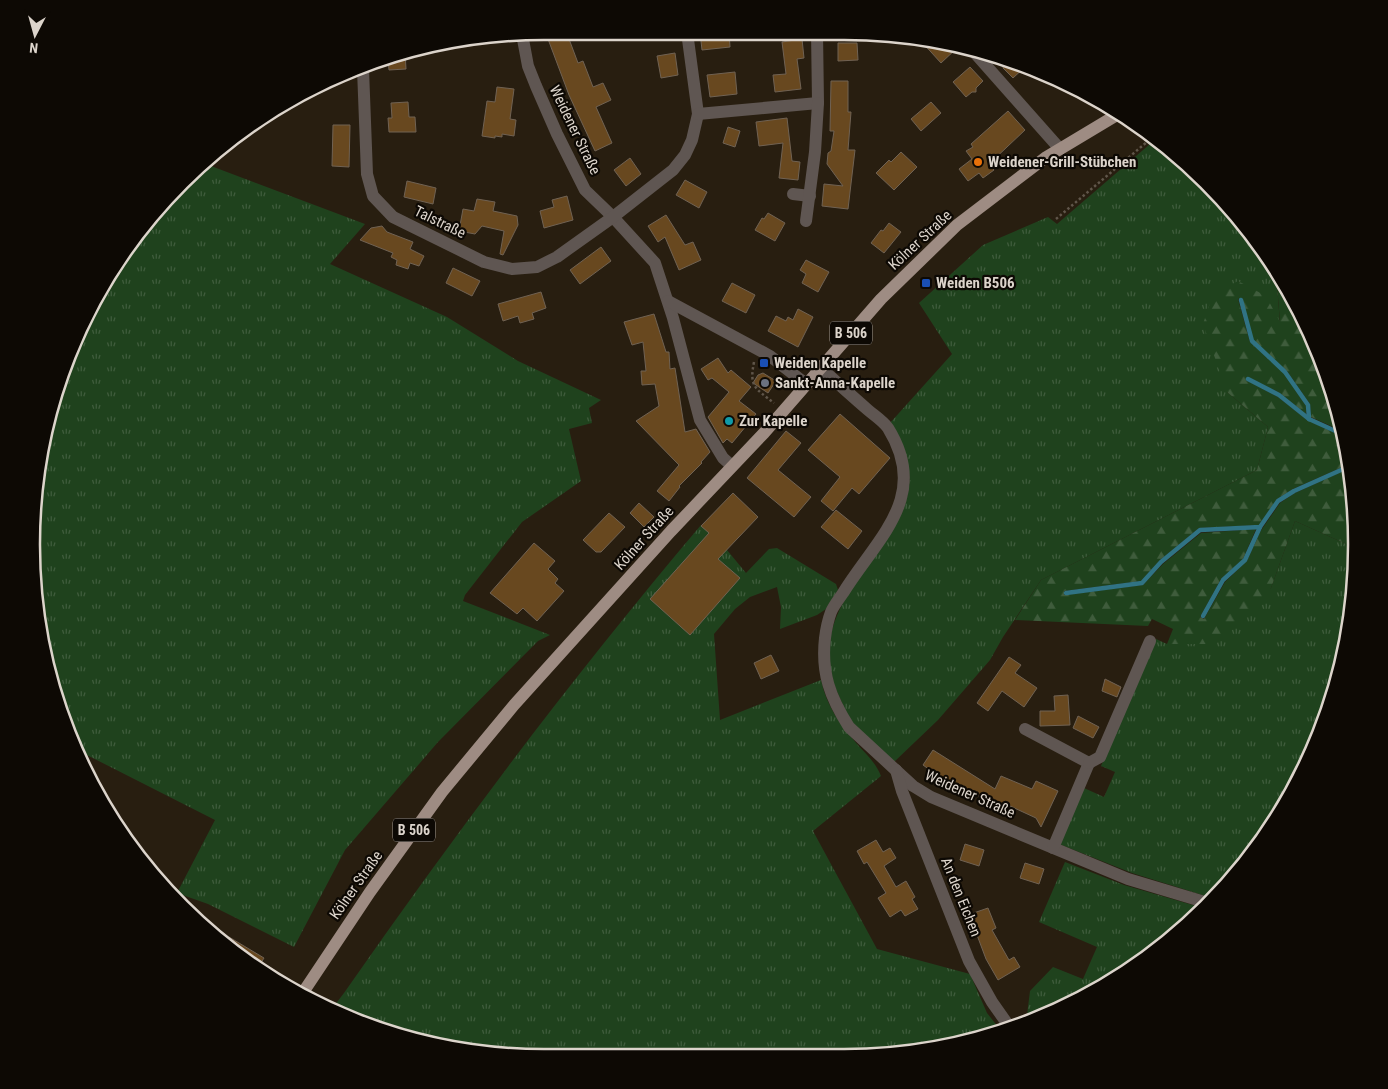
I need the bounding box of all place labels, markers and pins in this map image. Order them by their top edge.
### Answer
place label: Weidener-Grill-Stübchen [988,153,1136,171]
marker: Weidener-Grill-Stübchen [972,156,984,168]
place label: Weiden B506 [936,274,1015,292]
marker: Weiden B506 [920,277,932,289]
place label: Weiden Kapelle [774,354,866,372]
marker: Weiden Kapelle [758,357,770,369]
place label: Sankt-Anna-Kapelle [775,374,895,392]
marker: Sankt-Anna-Kapelle [759,377,771,389]
place label: Zur Kapelle [739,412,807,430]
marker: Zur Kapelle [723,415,735,427]

